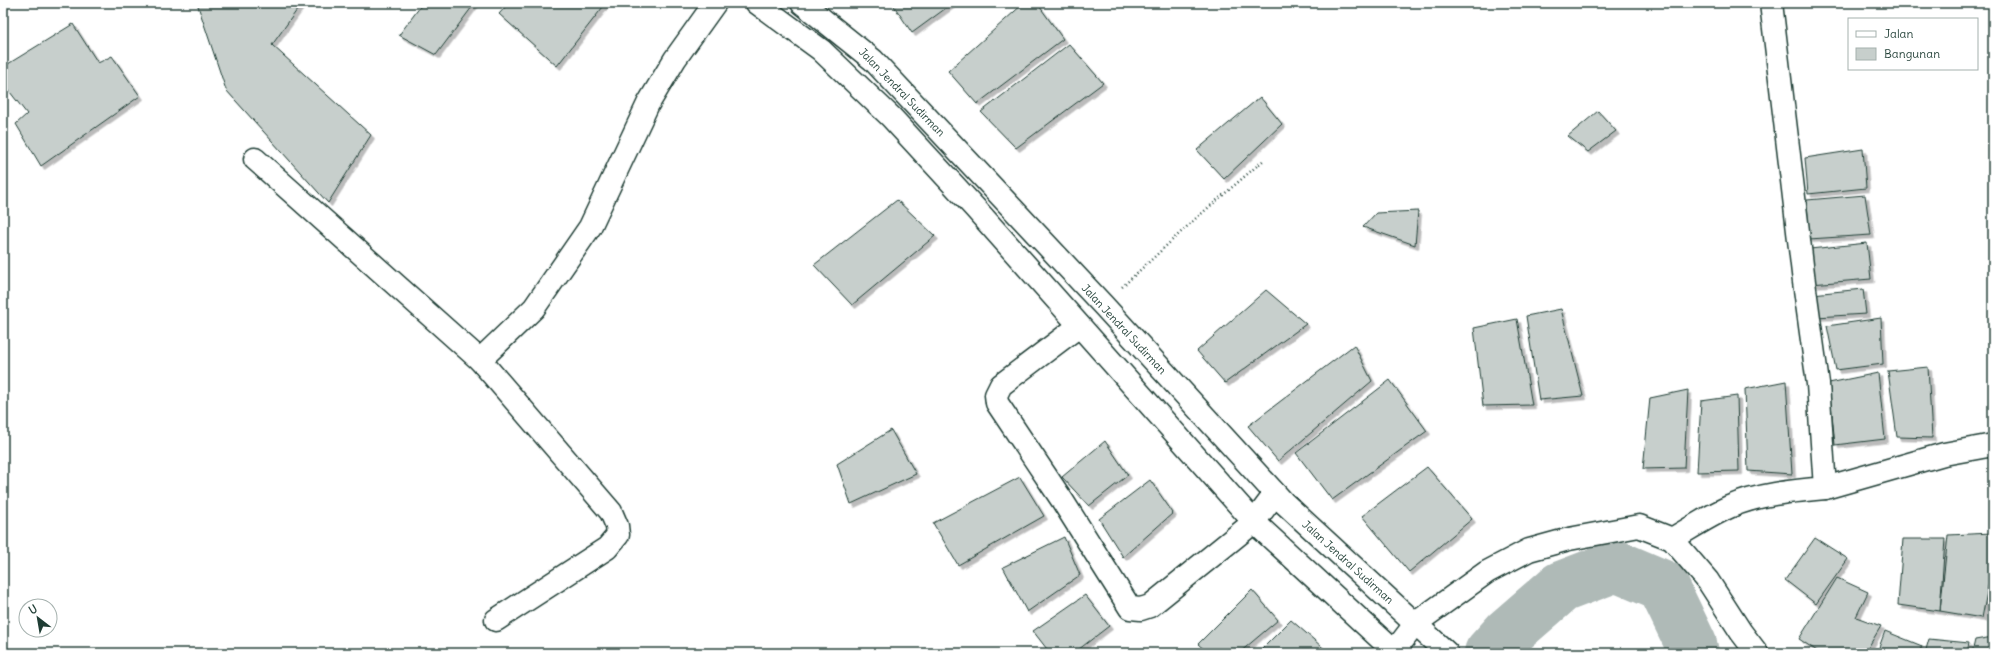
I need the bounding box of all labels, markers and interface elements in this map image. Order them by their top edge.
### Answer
legend [1848,18,1978,70]
text: Jalan [1884,26,1913,41]
street label: Jalan Jendral Sudirman [856,45,948,139]
text: Bangunan [1884,46,1940,61]
street label: Jalan Jendral Sudirman [1079,281,1169,377]
street label: Jalan Jendral Sudirman [1300,517,1396,607]
north arrow [18,598,58,638]
text: U [26,601,40,617]

